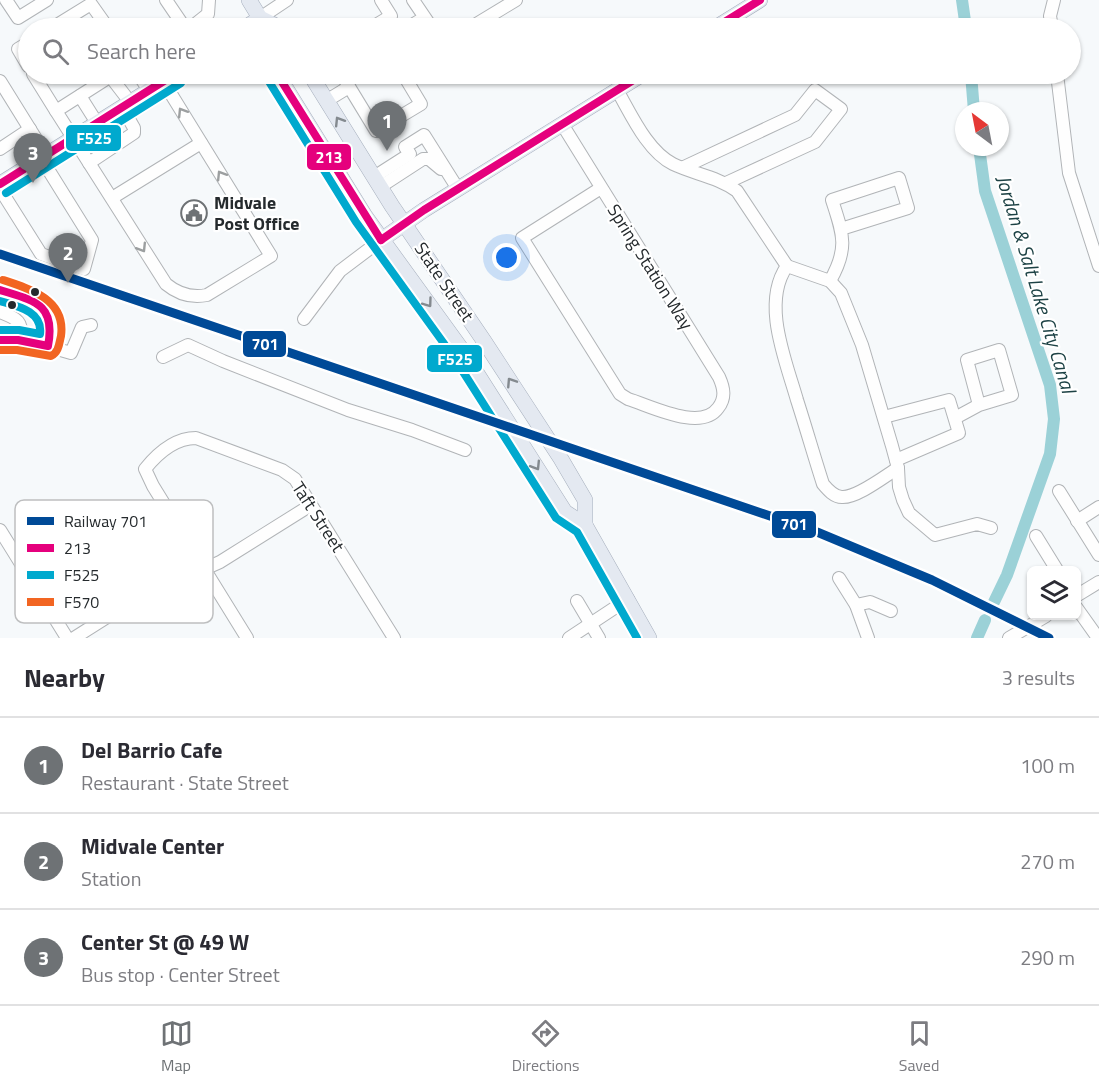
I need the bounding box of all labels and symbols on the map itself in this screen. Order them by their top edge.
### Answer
pin: 1 [368,102,406,151]
north arrow [955,102,1009,156]
one-way arrow [177,108,189,118]
one-way arrow [334,117,346,127]
line badge: F525 [65,124,122,152]
text: F525 [76,126,112,150]
pin: 3 [14,134,52,183]
line badge: 213 [306,143,352,171]
text: 213 [316,145,342,169]
one-way arrow [216,171,228,181]
water label: Jordan & Salt Lake City Canal [989,171,1085,399]
place label: Midvale Post Office [214,189,300,237]
public building icon: Midvale Post Office [179,198,209,228]
street label: Spring Station Way [601,199,700,335]
pin: 2 [48,234,88,283]
street label: State Street [408,237,481,327]
one-way arrow [135,242,147,252]
your location [492,243,521,272]
unlabelled marker [29,286,41,298]
one-way arrow [421,297,432,308]
unlabelled marker [6,299,18,311]
line badge: 701 [242,330,287,358]
text: 701 [252,332,278,356]
line badge: F525 [426,344,483,373]
text: F525 [437,347,473,371]
one-way arrow [508,378,519,389]
one-way arrow [529,460,541,470]
street label: Taft Street [285,476,352,558]
legend [15,500,213,623]
text: Railway 701 [64,509,147,533]
line badge: 701 [771,510,817,539]
text: 701 [781,512,807,536]
text: 213 [64,536,91,560]
text: F525 [64,563,99,587]
text: F570 [64,590,99,614]

